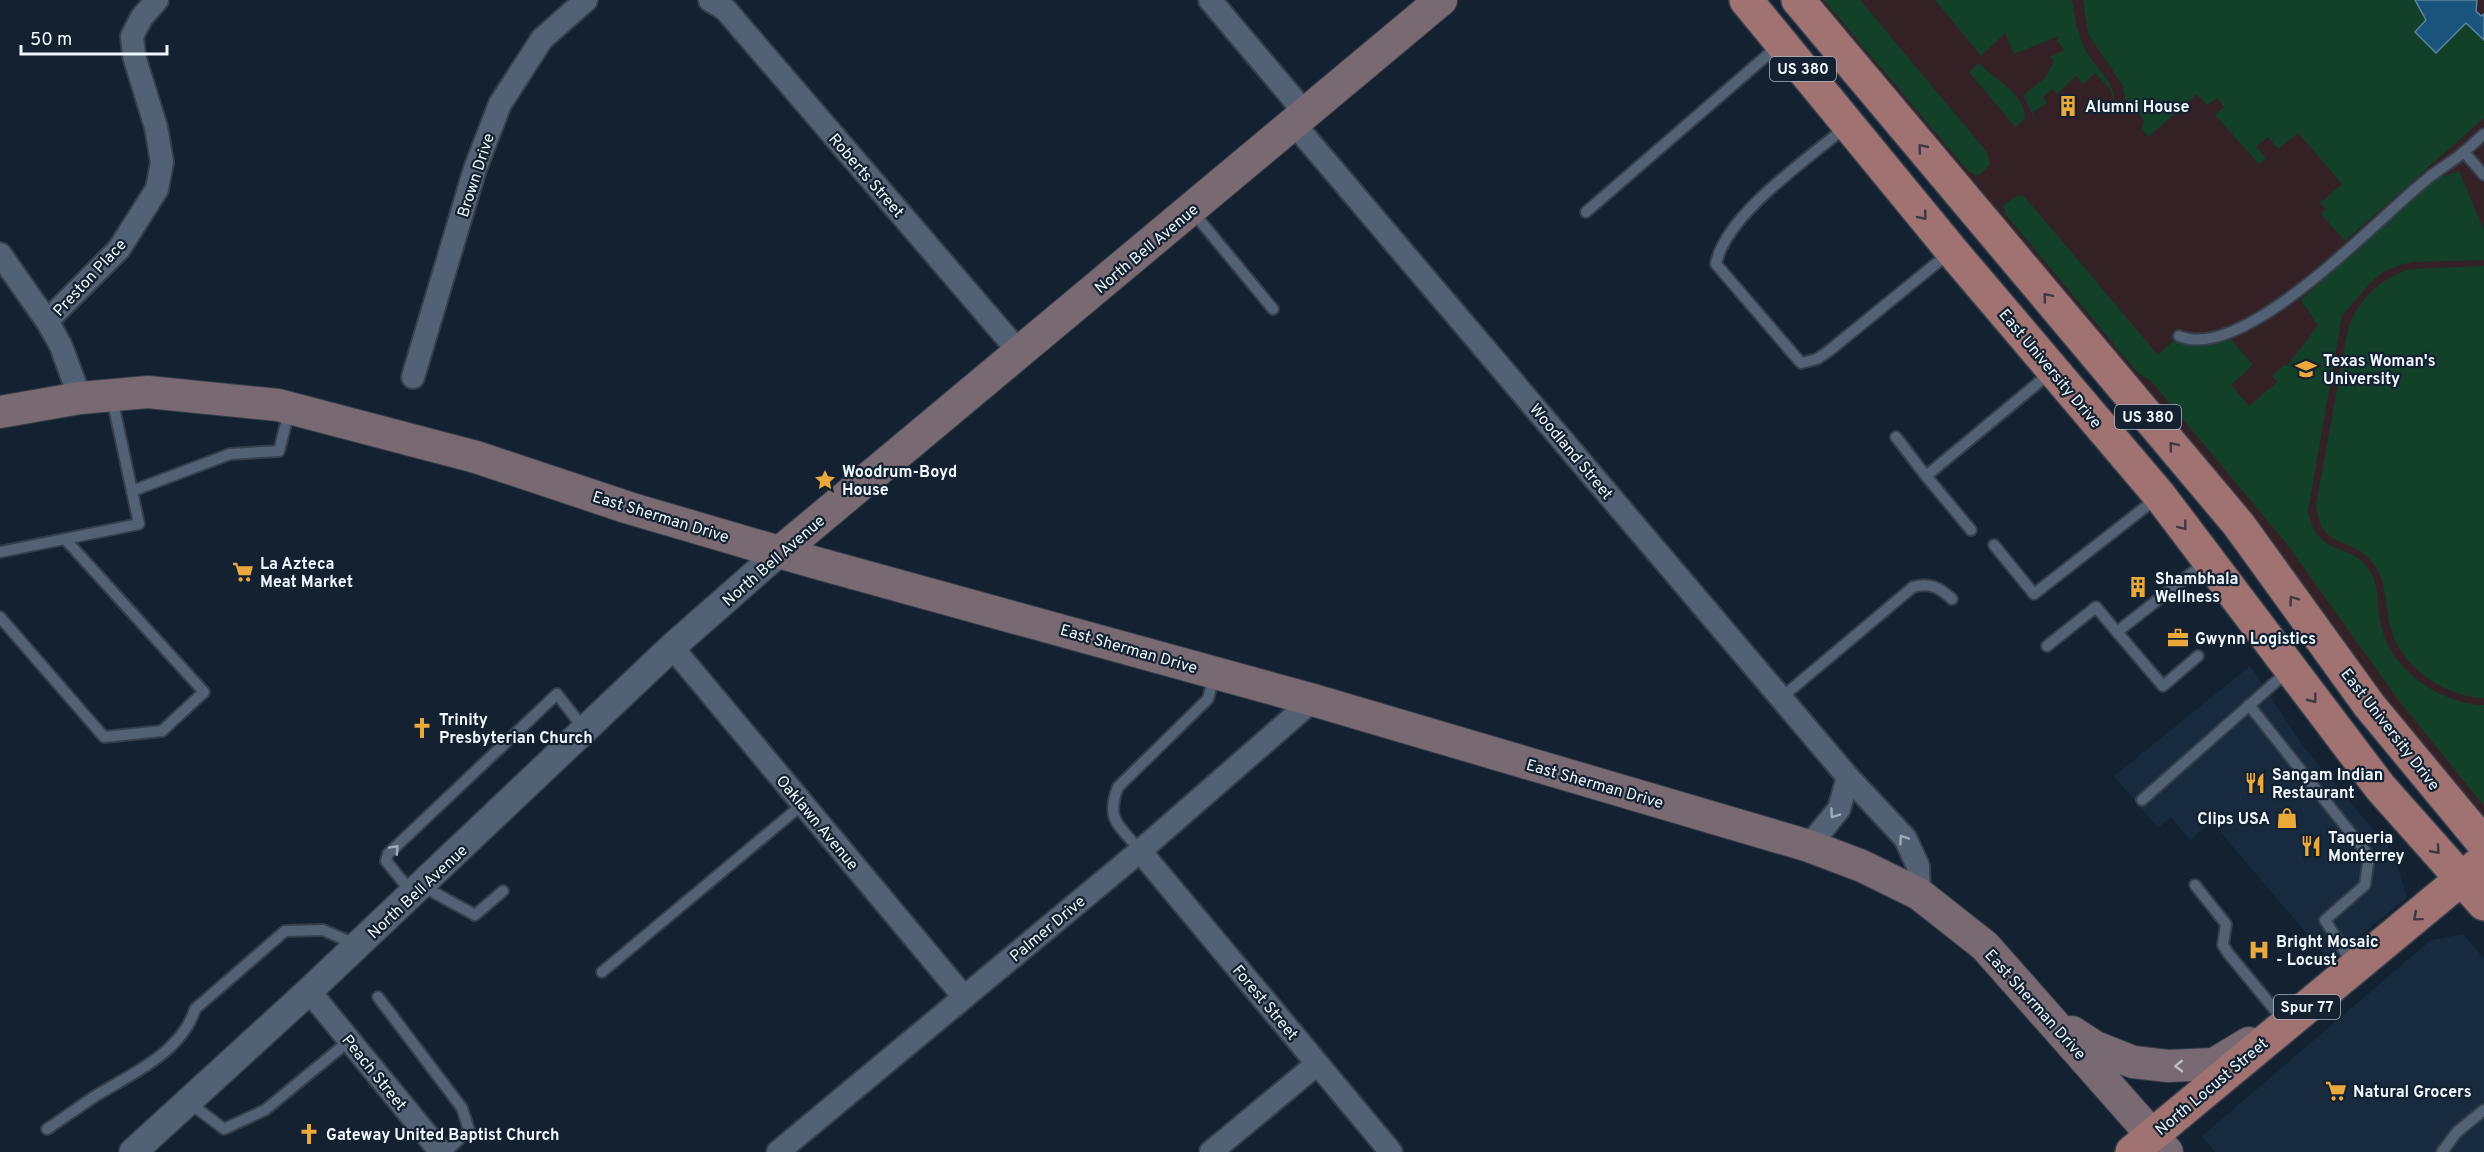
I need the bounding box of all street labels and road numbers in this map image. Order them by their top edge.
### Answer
road number: US 380 [1770,57,1836,81]
street label: Roberts Street [824,130,907,222]
street label: Brown Drive [454,131,500,220]
street label: North Bell Avenue [1091,200,1203,299]
street label: Preston Place [49,235,131,321]
street label: East University Drive [1994,306,2105,433]
street label: Woodland Street [1524,400,1616,504]
road number: US 380 [2115,405,2181,429]
street label: East Sherman Drive [590,488,731,548]
street label: North Bell Avenue [719,512,830,612]
street label: East Sherman Drive [1058,621,1199,679]
street label: East University Drive [2335,665,2443,795]
street label: East Sherman Drive [1524,756,1665,814]
street label: Oaklawn Avenue [771,772,862,875]
street label: North Bell Avenue [364,841,473,944]
street label: Palmer Drive [1006,892,1090,967]
street label: East Sherman Drive [1980,946,2089,1065]
street label: Forest Street [1227,962,1302,1045]
road number: Spur 77 [2274,995,2340,1019]
street label: Peach Street [337,1031,410,1115]
street label: North Locust Street [2152,1034,2273,1141]

